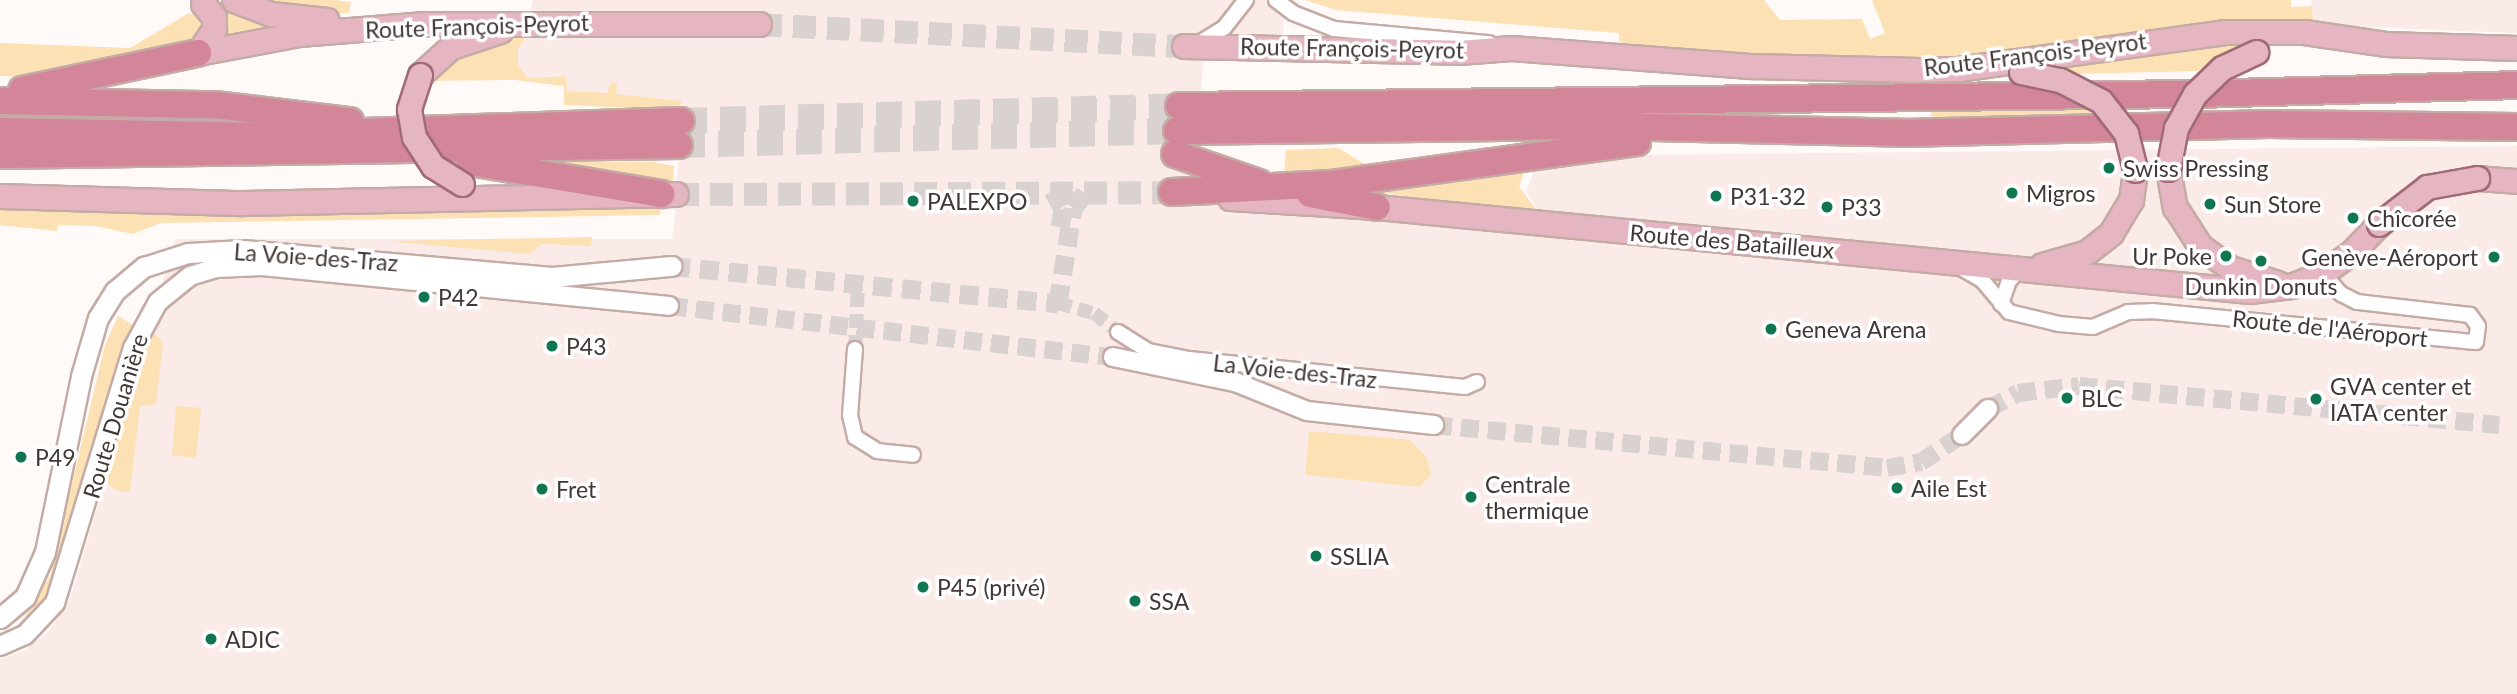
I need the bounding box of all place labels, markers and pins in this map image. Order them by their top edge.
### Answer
place label: Swiss Pressing [2123,154,2268,182]
marker: Swiss Pressing [2101,160,2117,176]
place label: Migros [2026,179,2096,207]
place label: P31-32 [1730,182,1806,210]
marker: Migros [2004,185,2020,201]
place label: PALEXPO [927,187,1027,215]
marker: P31-32 [1708,188,1724,204]
place label: Sun Store [2224,190,2321,218]
marker: PALEXPO [905,193,921,209]
place label: P33 [1841,193,1881,221]
marker: Sun Store [2202,196,2218,212]
marker: P33 [1819,199,1835,215]
place label: Chîcorée [2367,204,2457,232]
marker: Chîcorée [2345,210,2361,226]
place label: Ur Poke [2132,242,2212,270]
place label: Genève-Aéroport [2301,243,2478,271]
marker: Genève-Aéroport [2484,247,2504,267]
marker: Ur Poke [2218,248,2234,264]
marker: Dunkin Donuts [2253,253,2269,269]
place label: Dunkin Donuts [2184,272,2338,300]
place label: P42 [438,283,478,311]
marker: P42 [416,289,432,305]
place label: Geneva Arena [1785,315,1927,343]
marker: Geneva Arena [1763,321,1779,337]
place label: P43 [566,332,606,360]
marker: P43 [544,338,560,354]
place label: GVA center et IATA center [2330,372,2473,426]
place label: BLC [2081,384,2122,412]
marker: BLC [2059,390,2075,406]
marker: GVA center et IATA center [2308,391,2324,407]
place label: P49 [35,443,75,471]
marker: P49 [13,449,29,465]
place label: Centrale thermique [1485,470,1589,524]
place label: Aile Est [1911,474,1987,502]
place label: Fret [556,475,596,503]
marker: Aile Est [1889,480,1905,496]
marker: Fret [534,481,550,497]
marker: Centrale thermique [1463,489,1479,505]
place label: SSLIA [1330,542,1389,570]
marker: SSLIA [1308,548,1324,564]
place label: P45 (privé) [937,573,1045,601]
marker: P45 (privé) [915,579,931,595]
place label: SSA [1149,587,1189,615]
marker: SSA [1127,593,1143,609]
place label: ADIC [225,625,280,653]
marker: ADIC [203,631,219,647]

